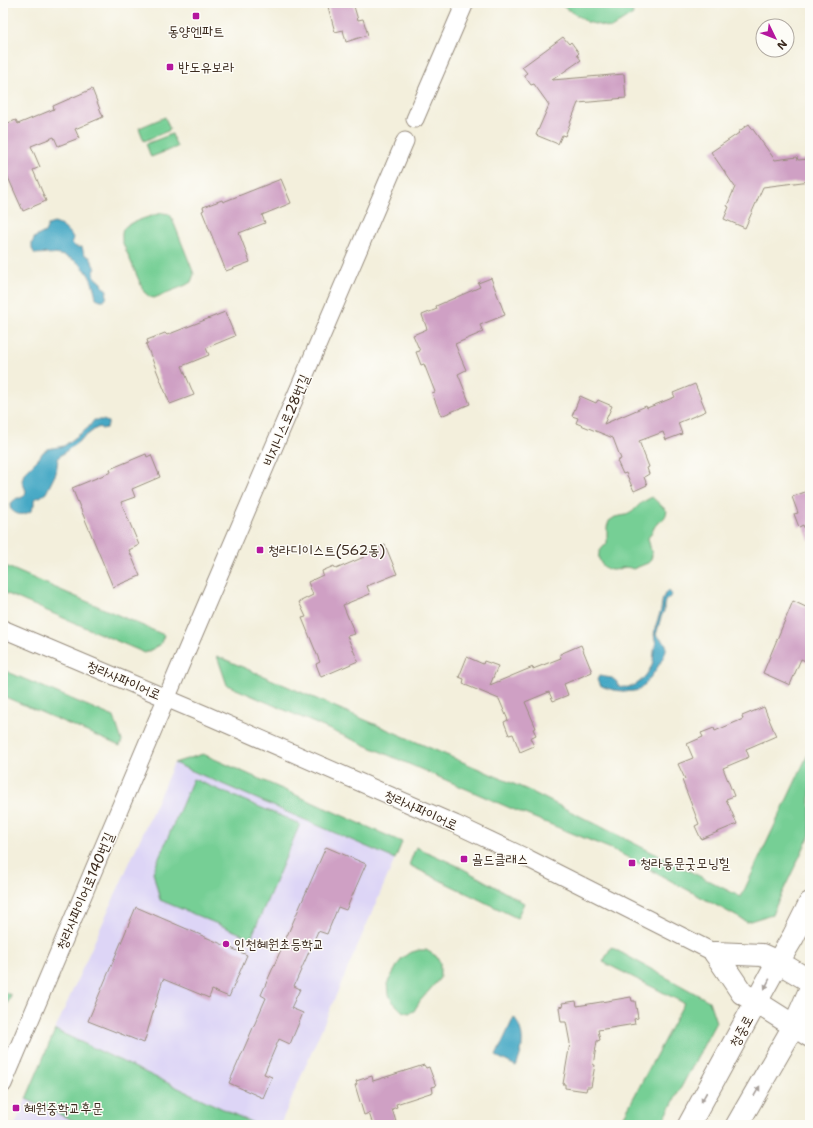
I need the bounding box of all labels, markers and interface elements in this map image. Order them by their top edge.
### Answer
marker: 동양엔파트 [191,11,201,21]
north arrow [755,18,795,58]
place label: 동양엔파트 [168,22,224,40]
text: N [773,36,790,53]
place label: 반도유보라 [178,58,235,76]
marker: 반도유보라 [165,62,175,72]
street label: 비지니스로28번길 [259,371,314,469]
place label: 청라디이스트(562동) [268,541,385,559]
marker: 청라디이스트(562동) [255,545,265,555]
street label: 청라사파이어로 [84,656,164,704]
street label: 청라사파이어로 [381,786,461,834]
street label: 청라사파이어로140번길 [52,829,118,953]
place label: 골드클래스 [472,850,528,868]
marker: 골드클래스 [459,854,469,864]
place label: 청라동문굿모닝힐 [640,854,731,872]
marker: 청라동문굿모닝힐 [627,858,637,868]
place label: 인천혜원초등학교 [234,935,324,953]
marker: 인천혜원초등학교 [221,939,231,949]
one-way arrow [764,978,770,989]
street label: 청중로 [725,1012,757,1050]
one-way arrow [753,1085,760,1097]
one-way arrow [701,1092,708,1103]
place label: 혜원중학교후문 [24,1099,103,1117]
marker: 혜원중학교후문 [11,1103,21,1113]

